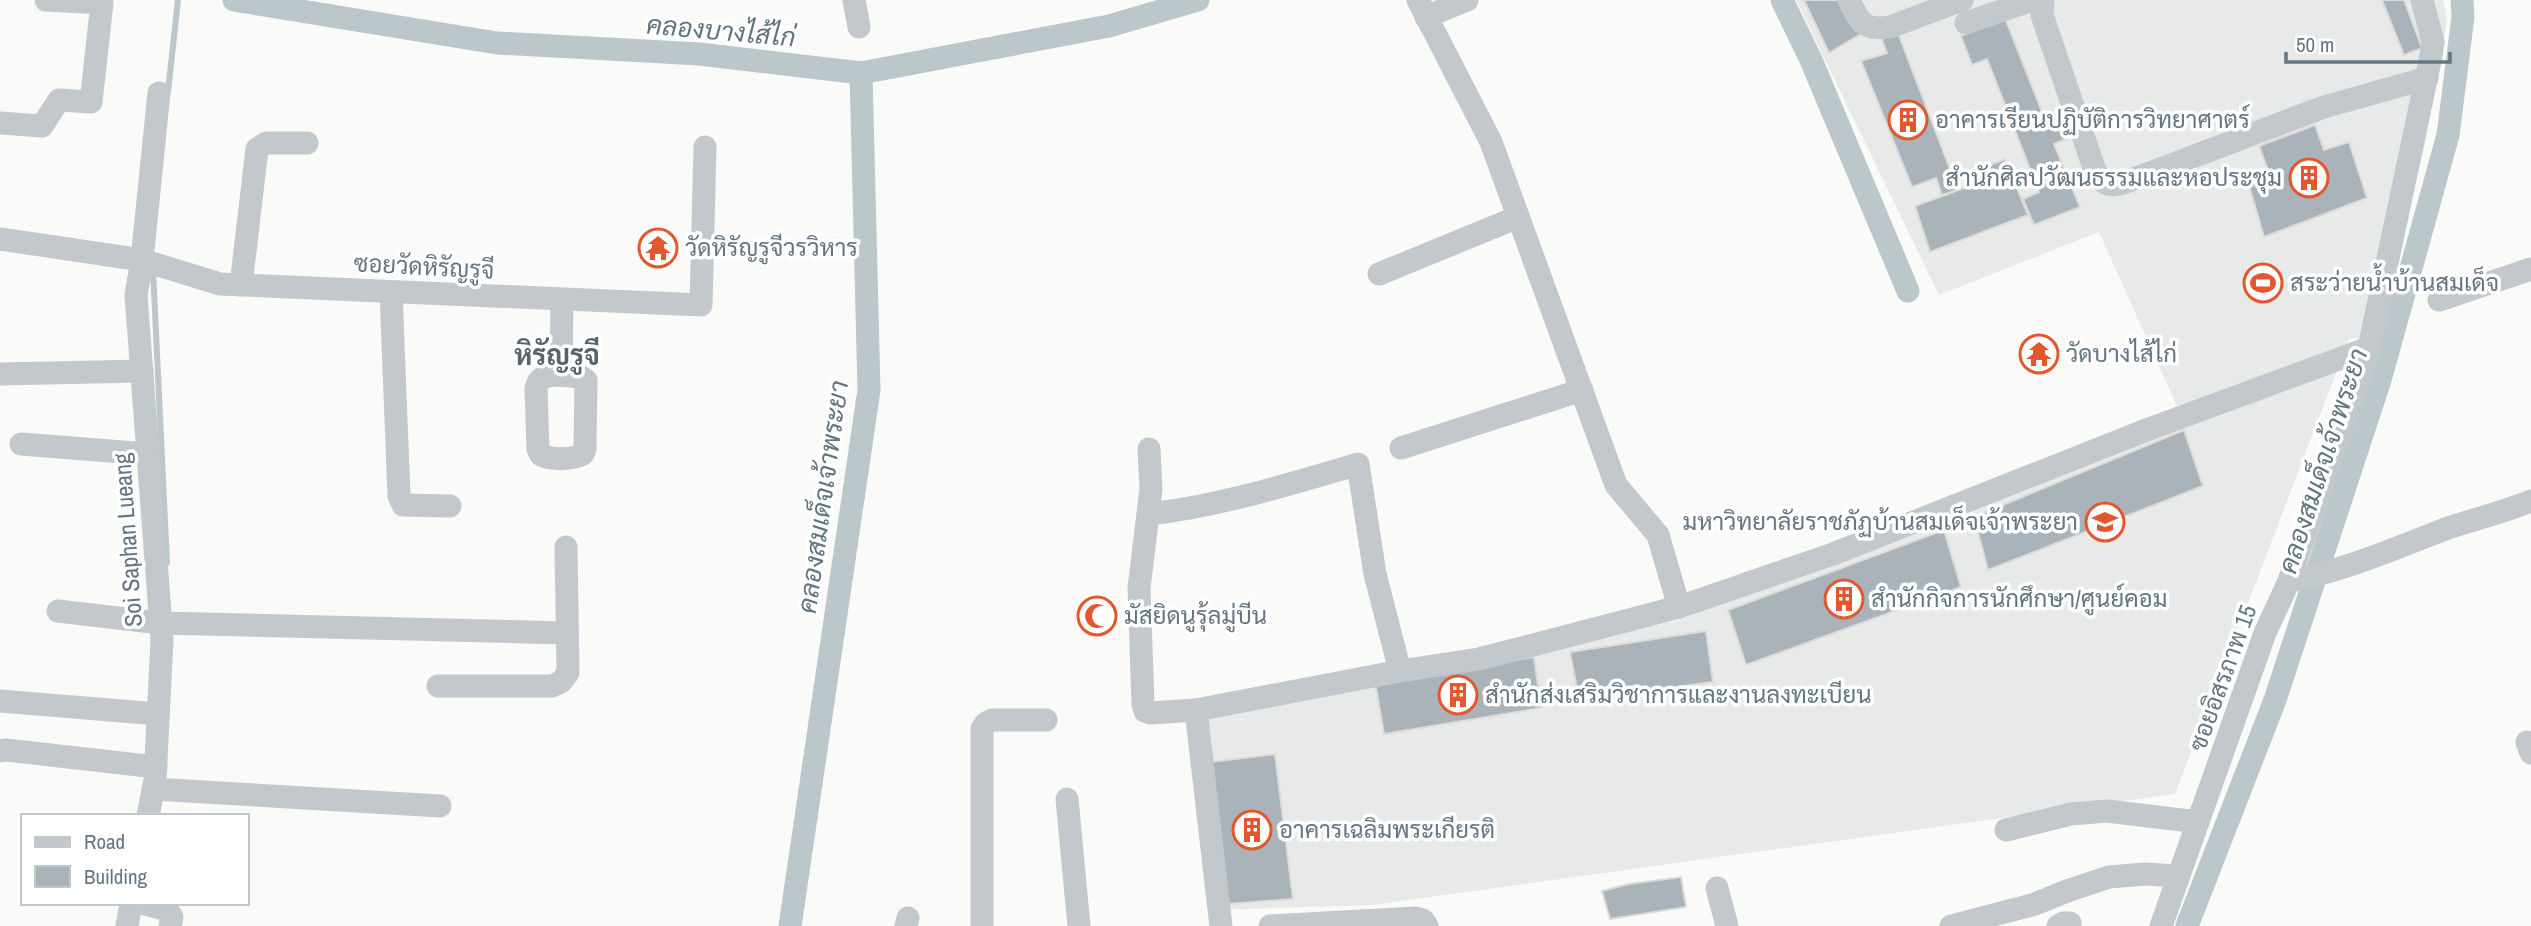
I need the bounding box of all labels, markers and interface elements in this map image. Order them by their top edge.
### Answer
water label: คลองบางไส้ไก่ [645,7,799,55]
scale bar [2286,21,2450,65]
text: 50 m [2296,30,2334,59]
building icon: อาคารเรียนปฏิบัติการวิทยาศาตร์ [1887,99,1929,141]
place label: อาคารเรียนปฏิบัติการวิทยาศาตร์ [1935,103,2250,136]
building icon: สำนักศิลปวัฒนธรรมและหอประชุม [2288,157,2330,199]
place label: สำนักศิลปวัฒนธรรมและหอประชุม [1945,161,2282,194]
temple icon: วัดหิรัญรูจีวรวิหาร [637,227,679,269]
place label: วัดหิรัญรูจีวรวิหาร [685,231,858,265]
street label: ซอยวัดหิรัญรูจี [353,246,495,288]
sports icon: สระว่ายน้ำบ้านสมเด็จ [2242,262,2284,304]
place label: สระว่ายน้ำบ้านสมเด็จ [2290,263,2499,298]
temple icon: วัดบางไส้ไก่ [2018,333,2060,375]
district label: หิรัญรูจี [514,336,600,375]
place label: วัดบางไส้ไก่ [2066,337,2177,369]
water label: คลองสมเด็จเจ้าพระยา [2270,344,2375,578]
water label: คลองสมเด็จเจ้าพระยา [789,378,856,616]
street label: Soi Saphan Lueang [105,452,149,628]
school or university icon: มหาวิทยาลัยราชภัฏบ้านสมเด็จเจ้าพระยา [2084,501,2126,543]
place label: มหาวิทยาลัยราชภัฏบ้านสมเด็จเจ้าพระยา [1682,505,2078,538]
building icon: สำนักกิจการนักศึกษา/ศูนย์คอม [1823,578,1865,620]
place label: สำนักกิจการนักศึกษา/ศูนย์คอม [1871,582,2167,616]
mosque icon: มัสยิดนูรุ้ลมู่บีน [1076,595,1118,637]
place label: มัสยิดนูรุ้ลมู่บีน [1124,599,1267,633]
street label: ซอยอิสรภาพ 15 [2181,600,2263,755]
building icon: สำนักส่งเสริมวิชาการและงานลงทะเบียน [1437,674,1479,716]
place label: สำนักส่งเสริมวิชาการและงานลงทะเบียน [1485,678,1872,710]
building icon: อาคารเฉลิมพระเกียรติ [1231,809,1273,851]
place label: อาคารเฉลิมพระเกียรติ [1279,813,1495,845]
legend [21,814,248,905]
text: Road [84,827,125,856]
text: Building [84,862,148,891]

